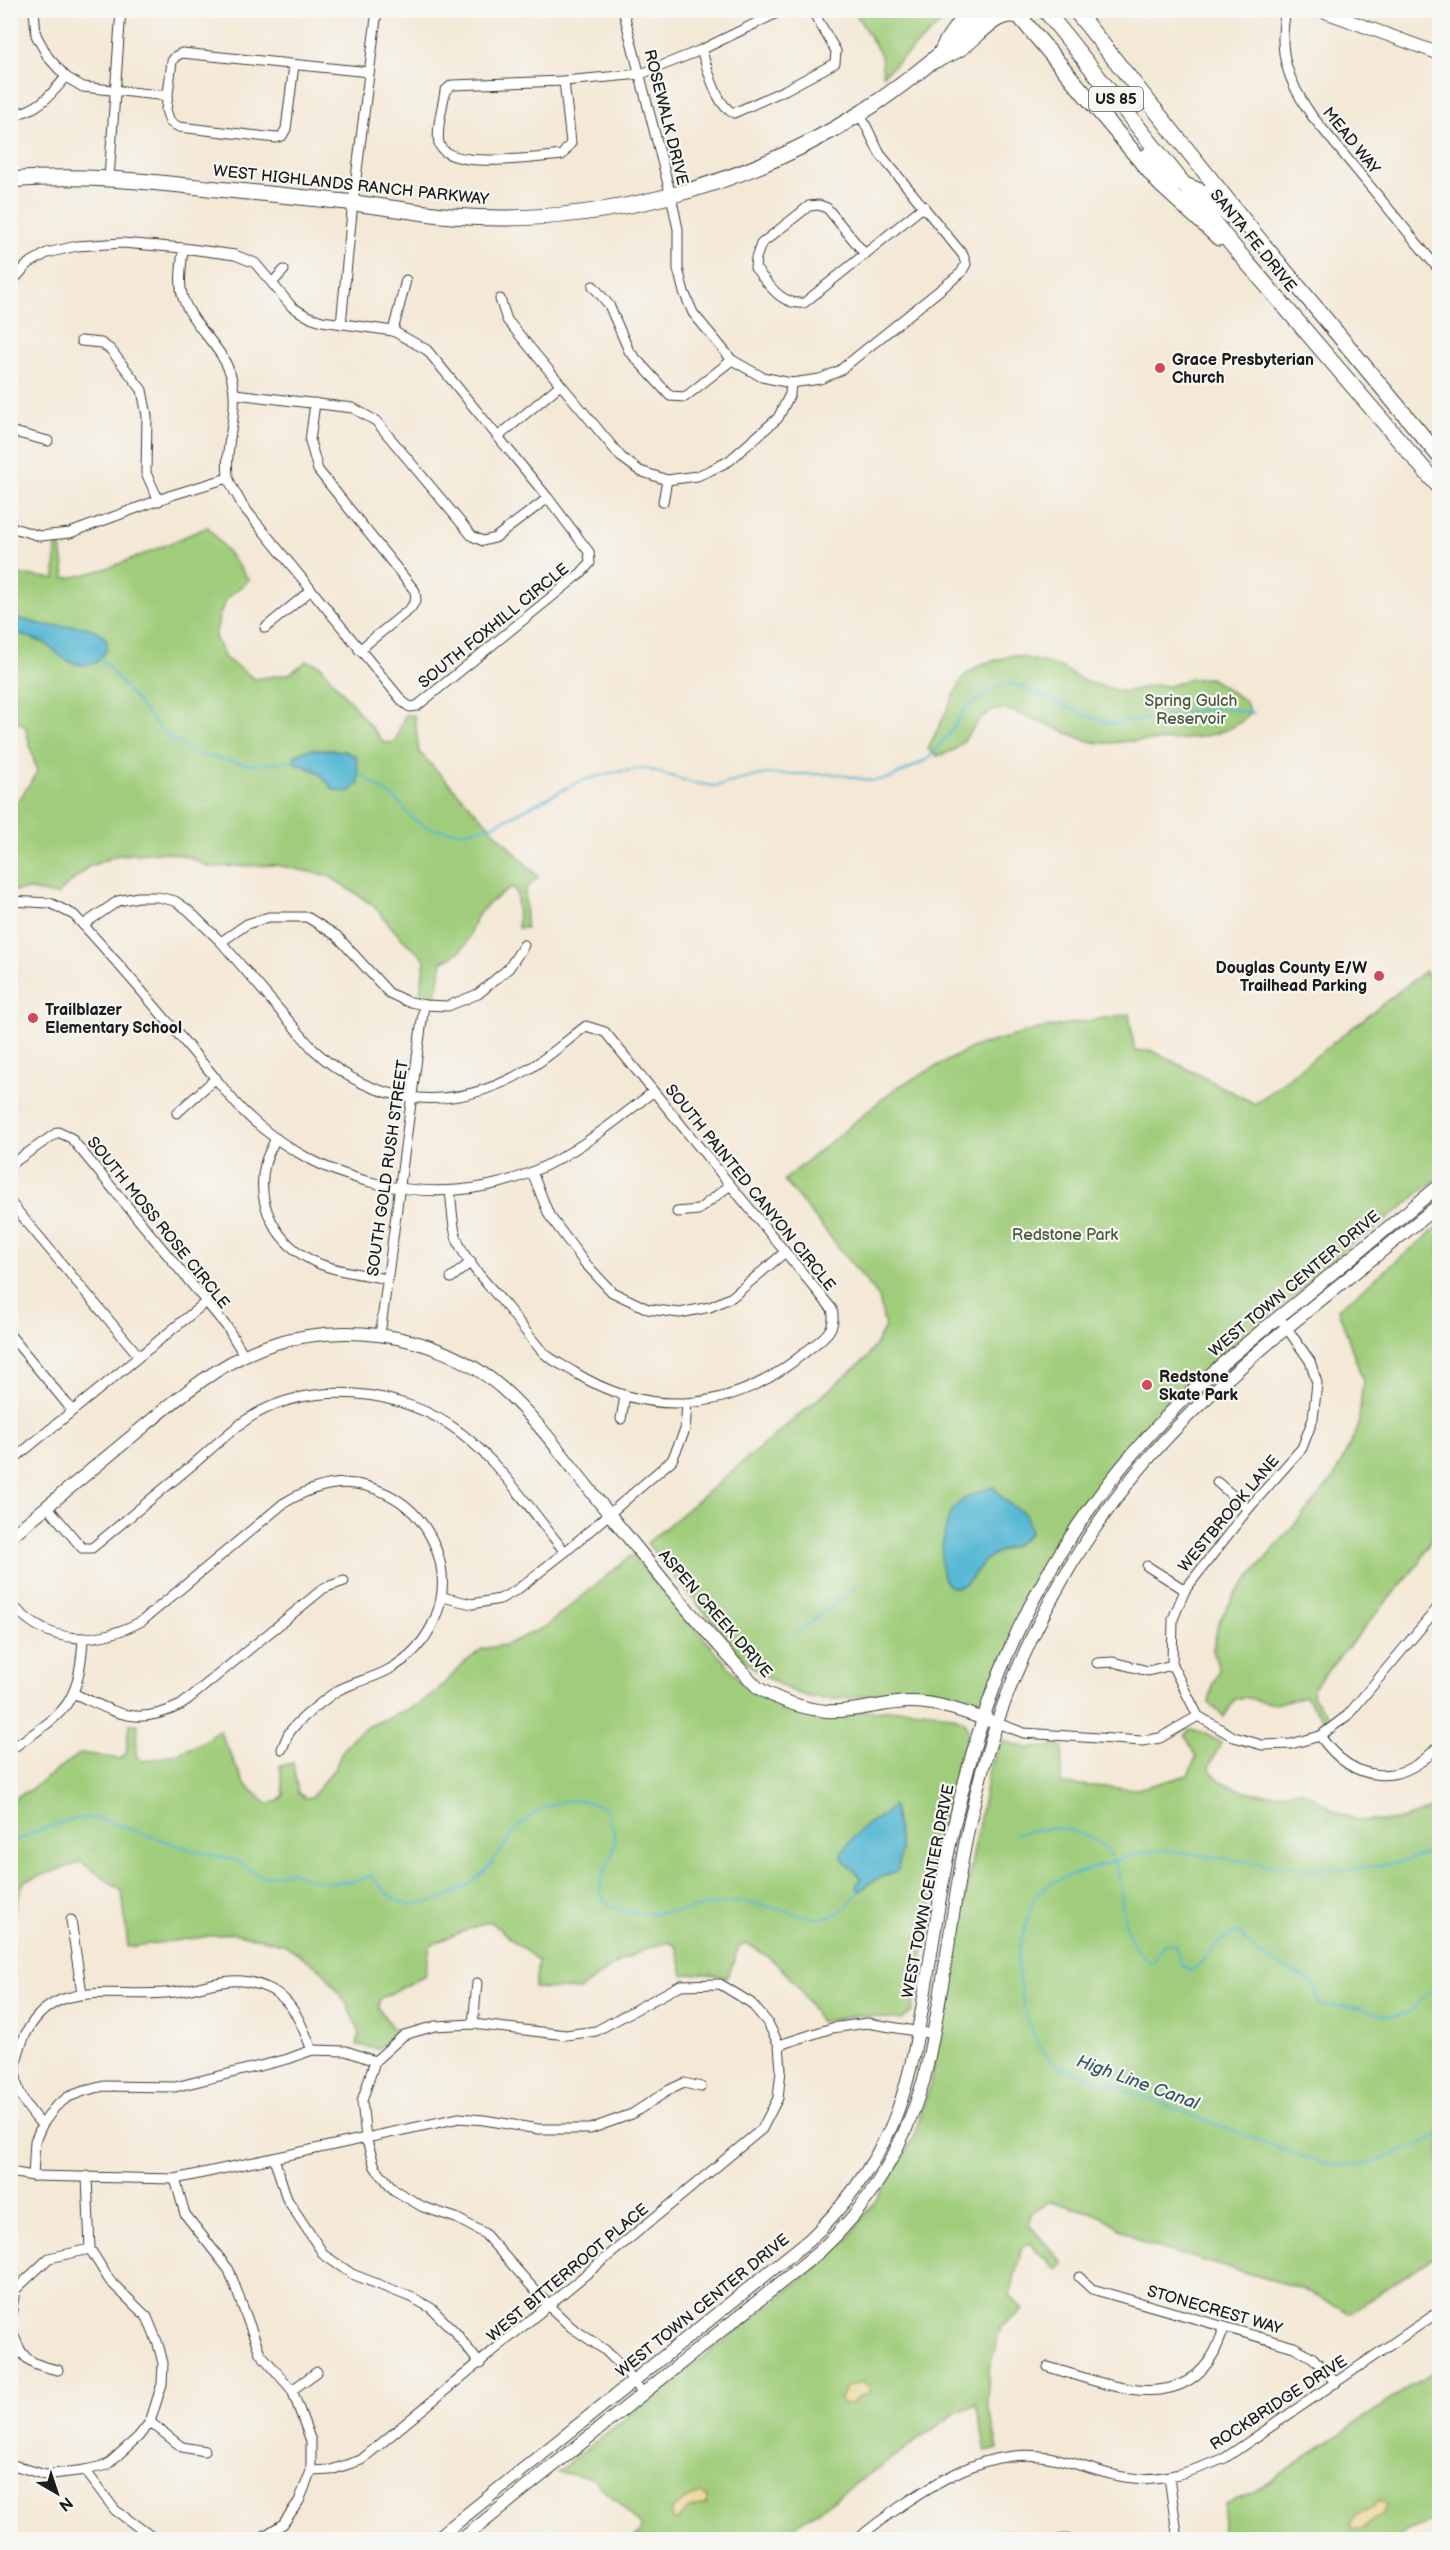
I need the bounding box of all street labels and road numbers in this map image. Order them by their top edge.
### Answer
street label: ROSEWALK DRIVE [639,48,692,187]
road number: US 85 [1089,87,1143,111]
street label: MEAD WAY [1318,104,1384,179]
street label: WEST HIGHLANDS RANCH PARKWAY [212,162,490,210]
street label: SANTA FE DRIVE [1206,186,1300,296]
street label: SOUTH FOXHILL CIRCLE [415,560,573,693]
street label: SOUTH GOLD RUSH STREET [364,1059,413,1278]
street label: SOUTH PAINTED CANYON CIRCLE [661,1081,839,1295]
street label: SOUTH MOSS ROSE CIRCLE [83,1133,233,1313]
street label: WEST TOWN CENTER DRIVE [1206,1207,1384,1361]
street label: WESTBROOK LANE [1175,1452,1284,1576]
street label: ASPEN CREEK DRIVE [654,1546,776,1682]
street label: WEST TOWN CENTER DRIVE [898,1783,959,2000]
street label: WEST BITTERROOT PLACE [483,2200,653,2346]
street label: WEST TOWN CENTER DRIVE [612,2230,793,2382]
street label: STONECREST WAY [1145,2282,1285,2339]
street label: ROCKBRIDGE DRIVE [1207,2352,1351,2455]

